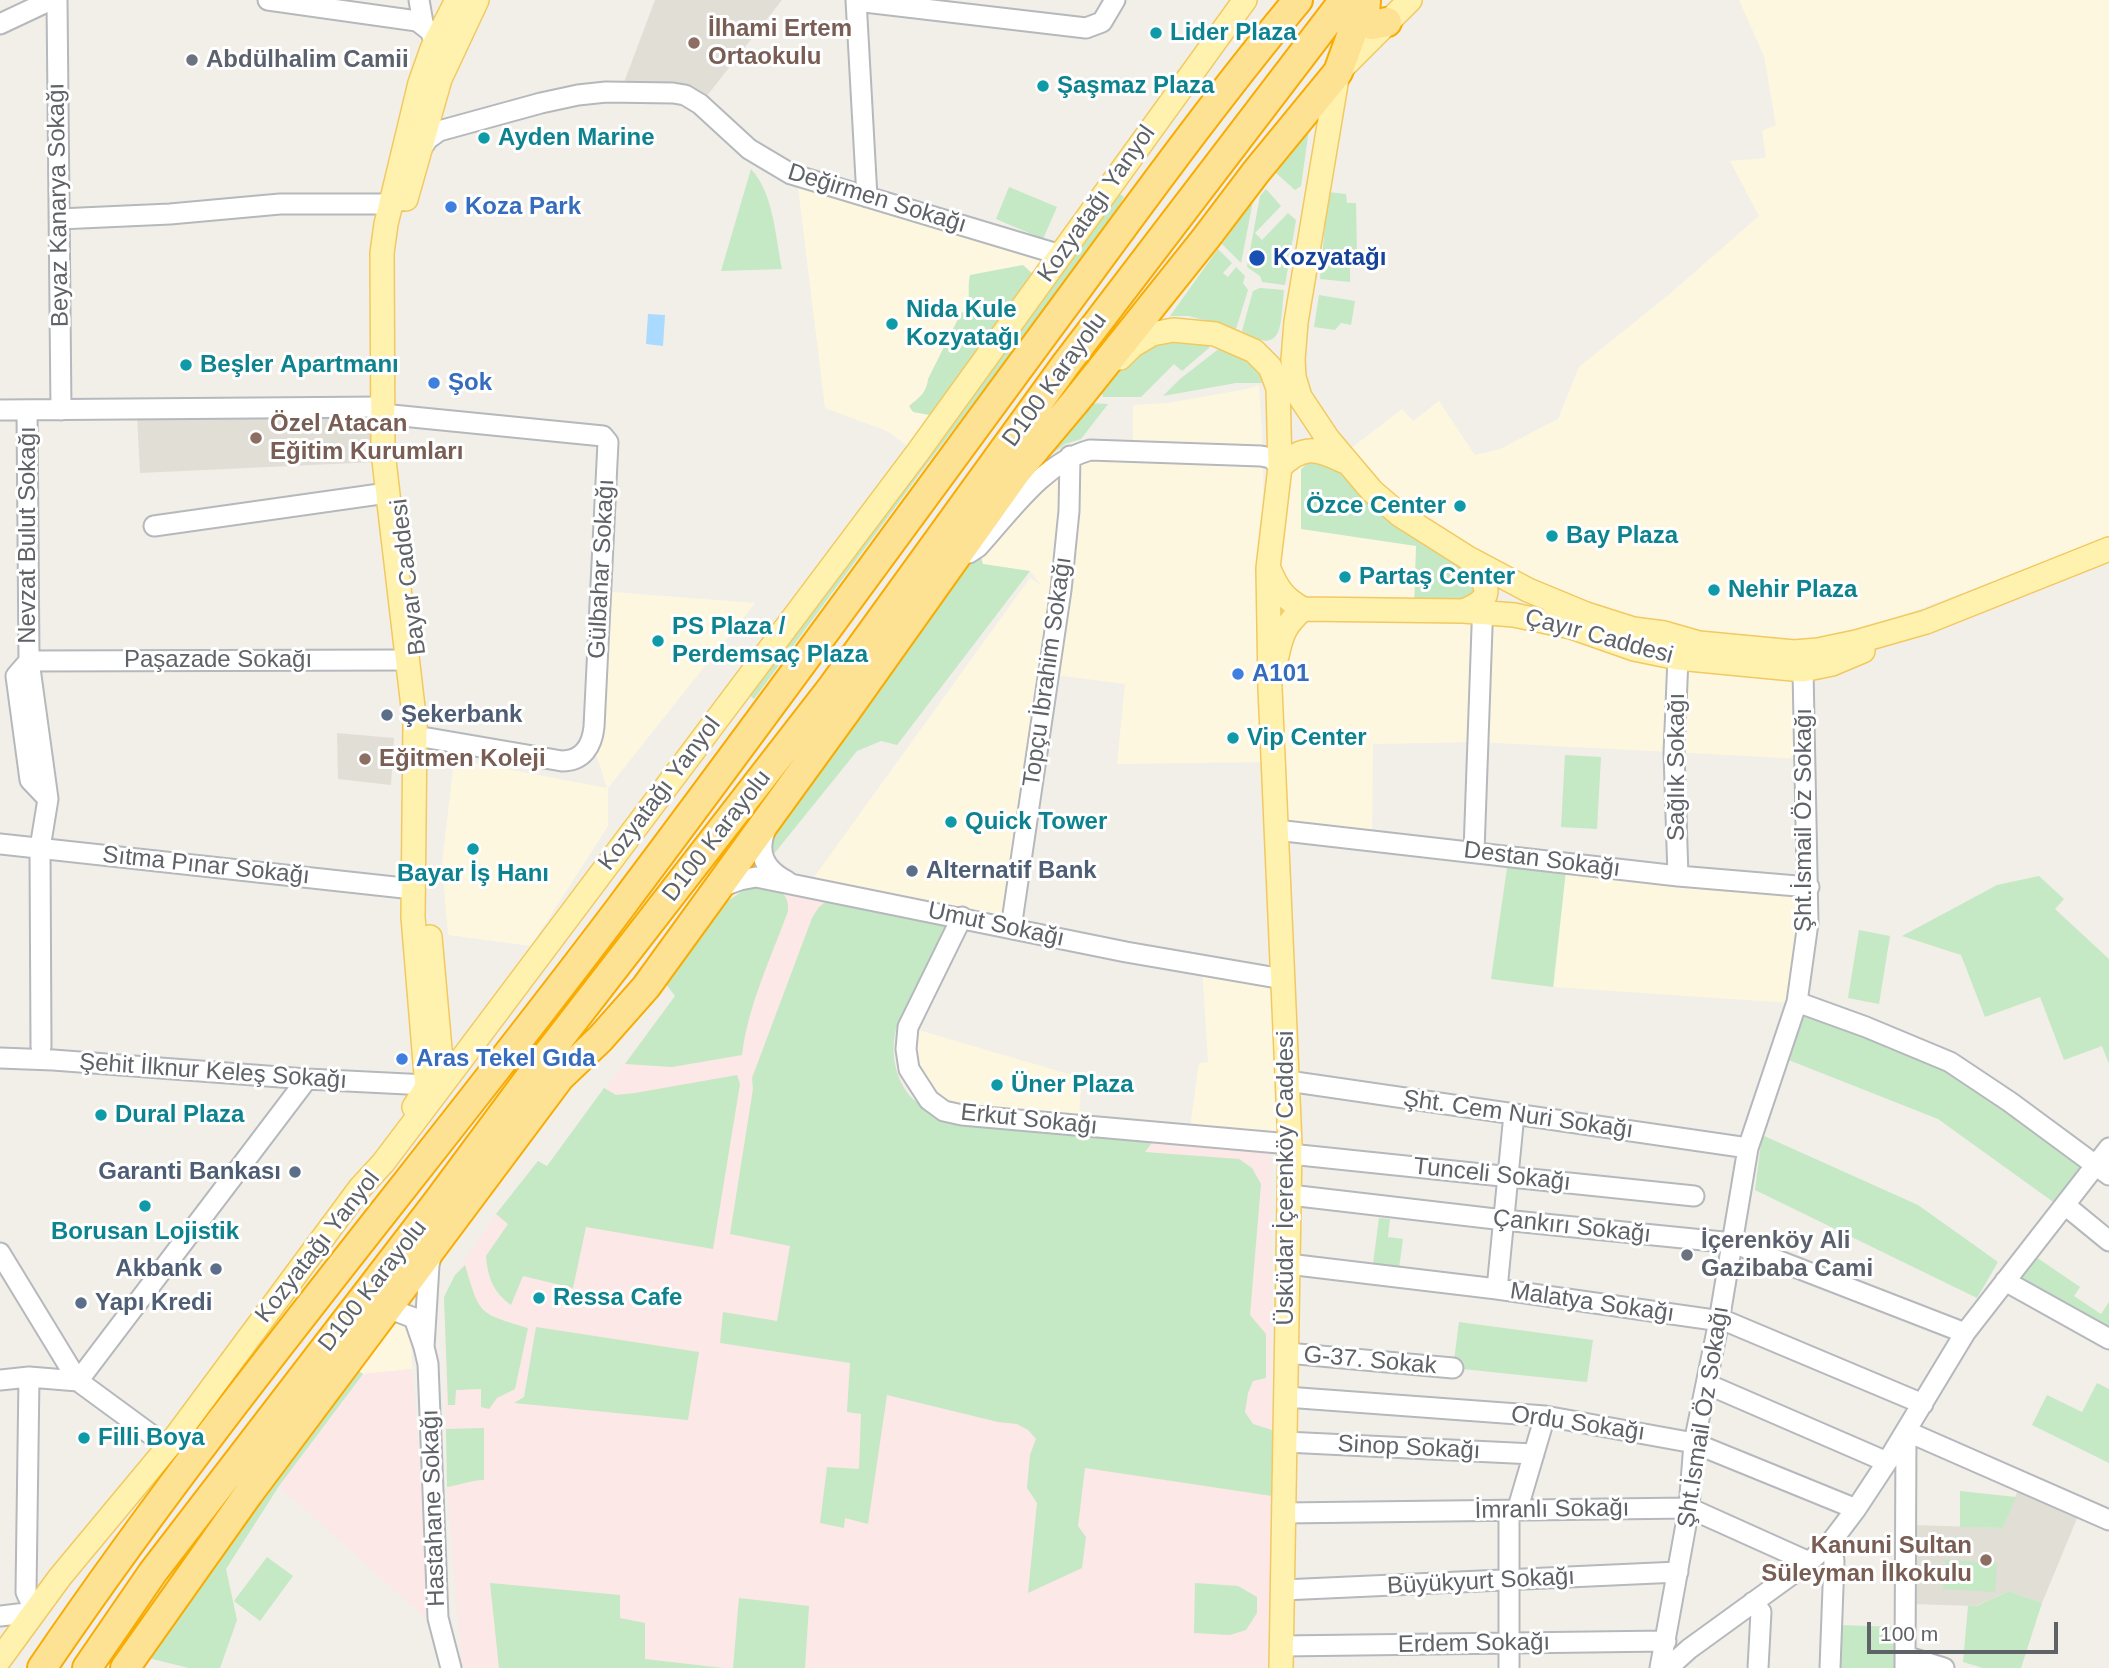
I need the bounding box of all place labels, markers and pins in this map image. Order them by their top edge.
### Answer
place label: İlhami Ertem Ortaokulu [708,15,852,71]
place label: Lider Plaza [1170,19,1297,47]
marker: Lider Plaza [1148,25,1164,41]
marker: İlhami Ertem Ortaokulu [686,35,702,51]
place label: Abdülhalim Camii [206,46,409,74]
marker: Abdülhalim Camii [184,52,200,68]
place label: Şaşmaz Plaza [1057,72,1214,100]
marker: Şaşmaz Plaza [1035,78,1051,94]
place label: Ayden Marine [498,124,654,152]
marker: Ayden Marine [476,130,492,146]
place label: Koza Park [465,193,581,221]
marker: Koza Park [443,199,459,215]
place label: Kozyatağı [1273,244,1386,272]
marker: Kozyatağı [1247,248,1267,268]
place label: Nida Kule Kozyatağı [906,296,1019,352]
marker: Nida Kule Kozyatağı [884,316,900,332]
place label: Beşler Apartmanı [200,351,399,379]
marker: Beşler Apartmanı [178,357,194,373]
place label: Şok [448,369,492,397]
marker: Şok [426,375,442,391]
place label: Özel Atacan Eğitim Kurumları [270,410,463,466]
marker: Özel Atacan Eğitim Kurumları [248,430,264,446]
place label: Özce Center [1306,492,1446,520]
marker: Özce Center [1452,498,1468,514]
place label: Bay Plaza [1566,522,1678,550]
marker: Bay Plaza [1544,528,1560,544]
place label: Partaş Center [1359,563,1515,591]
marker: Partaş Center [1337,569,1353,585]
place label: Nehir Plaza [1728,576,1857,604]
marker: Nehir Plaza [1706,582,1722,598]
place label: PS Plaza / Perdemsaç Plaza [672,613,868,669]
marker: PS Plaza / Perdemsaç Plaza [650,633,666,649]
place label: A101 [1252,660,1309,688]
marker: A101 [1230,666,1246,682]
place label: Şekerbank [401,701,522,729]
marker: Şekerbank [379,707,395,723]
place label: Vip Center [1247,724,1367,752]
marker: Vip Center [1225,730,1241,746]
place label: Eğitmen Koleji [379,745,546,773]
marker: Eğitmen Koleji [357,751,373,767]
place label: Quick Tower [965,808,1107,836]
marker: Quick Tower [943,814,959,830]
marker: Bayar İş Hanı [465,841,481,857]
place label: Alternatif Bank [926,857,1097,885]
place label: Bayar İş Hanı [397,860,549,888]
marker: Alternatif Bank [904,863,920,879]
place label: Aras Tekel Gıda [416,1045,596,1073]
marker: Aras Tekel Gıda [394,1051,410,1067]
place label: Üner Plaza [1011,1071,1134,1099]
marker: Üner Plaza [989,1077,1005,1093]
place label: Dural Plaza [115,1101,244,1129]
marker: Dural Plaza [93,1107,109,1123]
place label: Garanti Bankası [98,1158,281,1186]
marker: Garanti Bankası [287,1164,303,1180]
marker: Borusan Lojistik [137,1198,153,1214]
place label: Borusan Lojistik [51,1218,239,1246]
place label: İçerenköy Ali Gazibaba Cami [1701,1227,1873,1283]
marker: İçerenköy Ali Gazibaba Cami [1679,1247,1695,1263]
place label: Akbank [115,1255,202,1283]
marker: Akbank [208,1261,224,1277]
place label: Ressa Cafe [553,1284,682,1312]
place label: Yapı Kredi [95,1289,212,1317]
marker: Ressa Cafe [531,1290,547,1306]
marker: Yapı Kredi [73,1295,89,1311]
place label: Filli Boya [98,1424,205,1452]
marker: Filli Boya [76,1430,92,1446]
place label: Kanuni Sultan Süleyman İlkokulu [1761,1532,1972,1588]
marker: Kanuni Sultan Süleyman İlkokulu [1978,1552,1994,1568]

